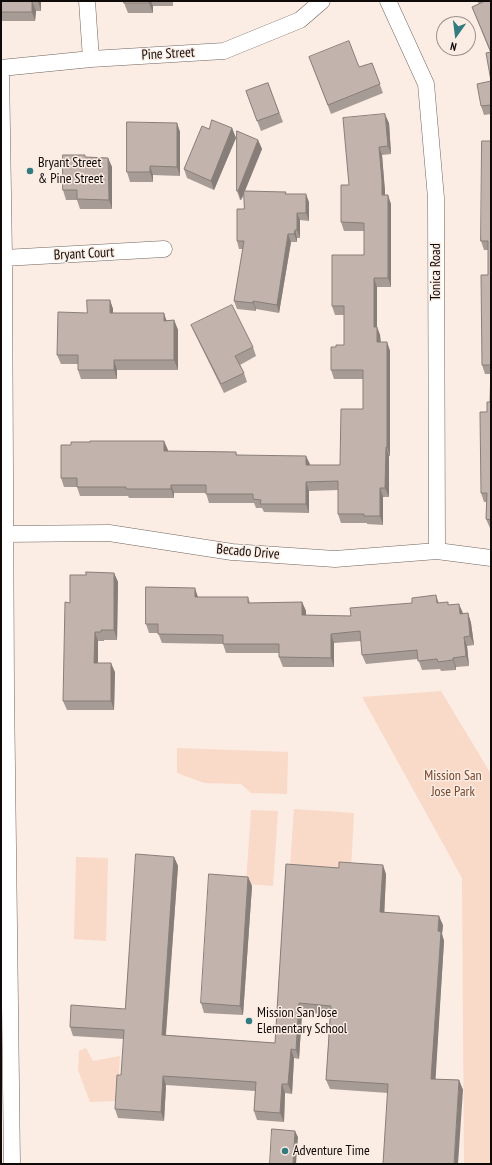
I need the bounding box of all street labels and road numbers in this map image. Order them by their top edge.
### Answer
street label: Pine Street [141,44,195,64]
street label: Tonica Road [428,243,444,301]
street label: Bryant Court [53,244,115,264]
street label: Becado Drive [216,541,280,563]

